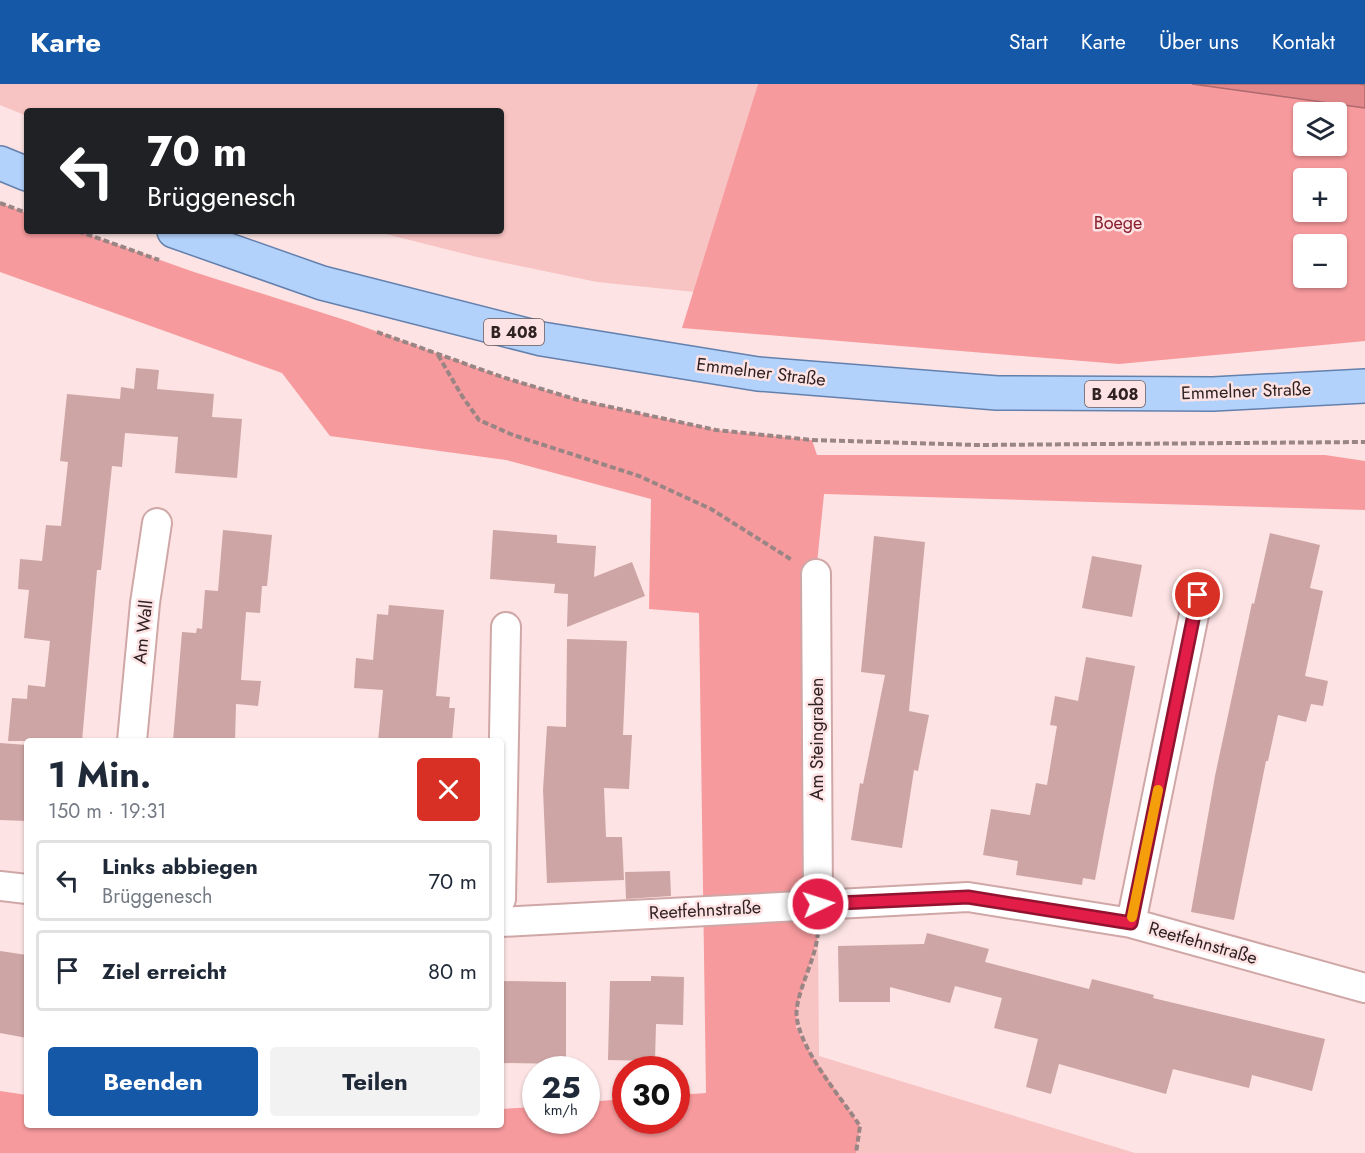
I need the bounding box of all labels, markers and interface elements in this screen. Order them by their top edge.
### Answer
text: Karte [30,22,101,63]
text: Start [1009,27,1048,57]
text: Karte [1081,27,1126,57]
text: Über uns [1159,27,1239,57]
text: Kontakt [1272,27,1335,57]
map controls [1293,102,1347,288]
button: layers [1293,102,1347,156]
text: 70 m [147,121,247,182]
icon: left [48,132,126,210]
button: + [1293,168,1347,222]
text: Brüggenesch [147,177,296,216]
park label: Boege [1094,210,1142,236]
button: − [1293,234,1347,288]
road number: B 408 [484,319,544,345]
street label: Emmelner Straße [695,351,827,393]
street label: Emmelner Straße [1181,376,1311,406]
road number: B 408 [1085,381,1145,407]
pin [1172,569,1223,620]
icon: arrive [1181,578,1214,611]
street label: Am Wall [127,599,159,665]
street label: Am Steingraben [804,678,830,800]
text: 1 Min. [48,748,151,800]
button: close [417,758,480,821]
text: 150 m · 19:31 [48,797,166,826]
text: Links abbiegen [102,850,258,882]
icon: left [51,864,84,897]
text: 70 m [428,865,477,897]
position arrow [786,872,850,936]
text: Brüggenesch [102,882,213,911]
street label: Reetfehnstraße [648,894,762,926]
street label: Reetfehnstraße [1146,915,1260,971]
icon: arrive [51,954,84,987]
text: Ziel erreicht [102,955,226,987]
text: 80 m [428,955,477,987]
button: Beenden [48,1047,258,1116]
button: Teilen [270,1047,480,1116]
speed limit sign: 30 [612,1056,690,1134]
text: 25 [541,1066,581,1109]
text: km/h [544,1099,578,1121]

